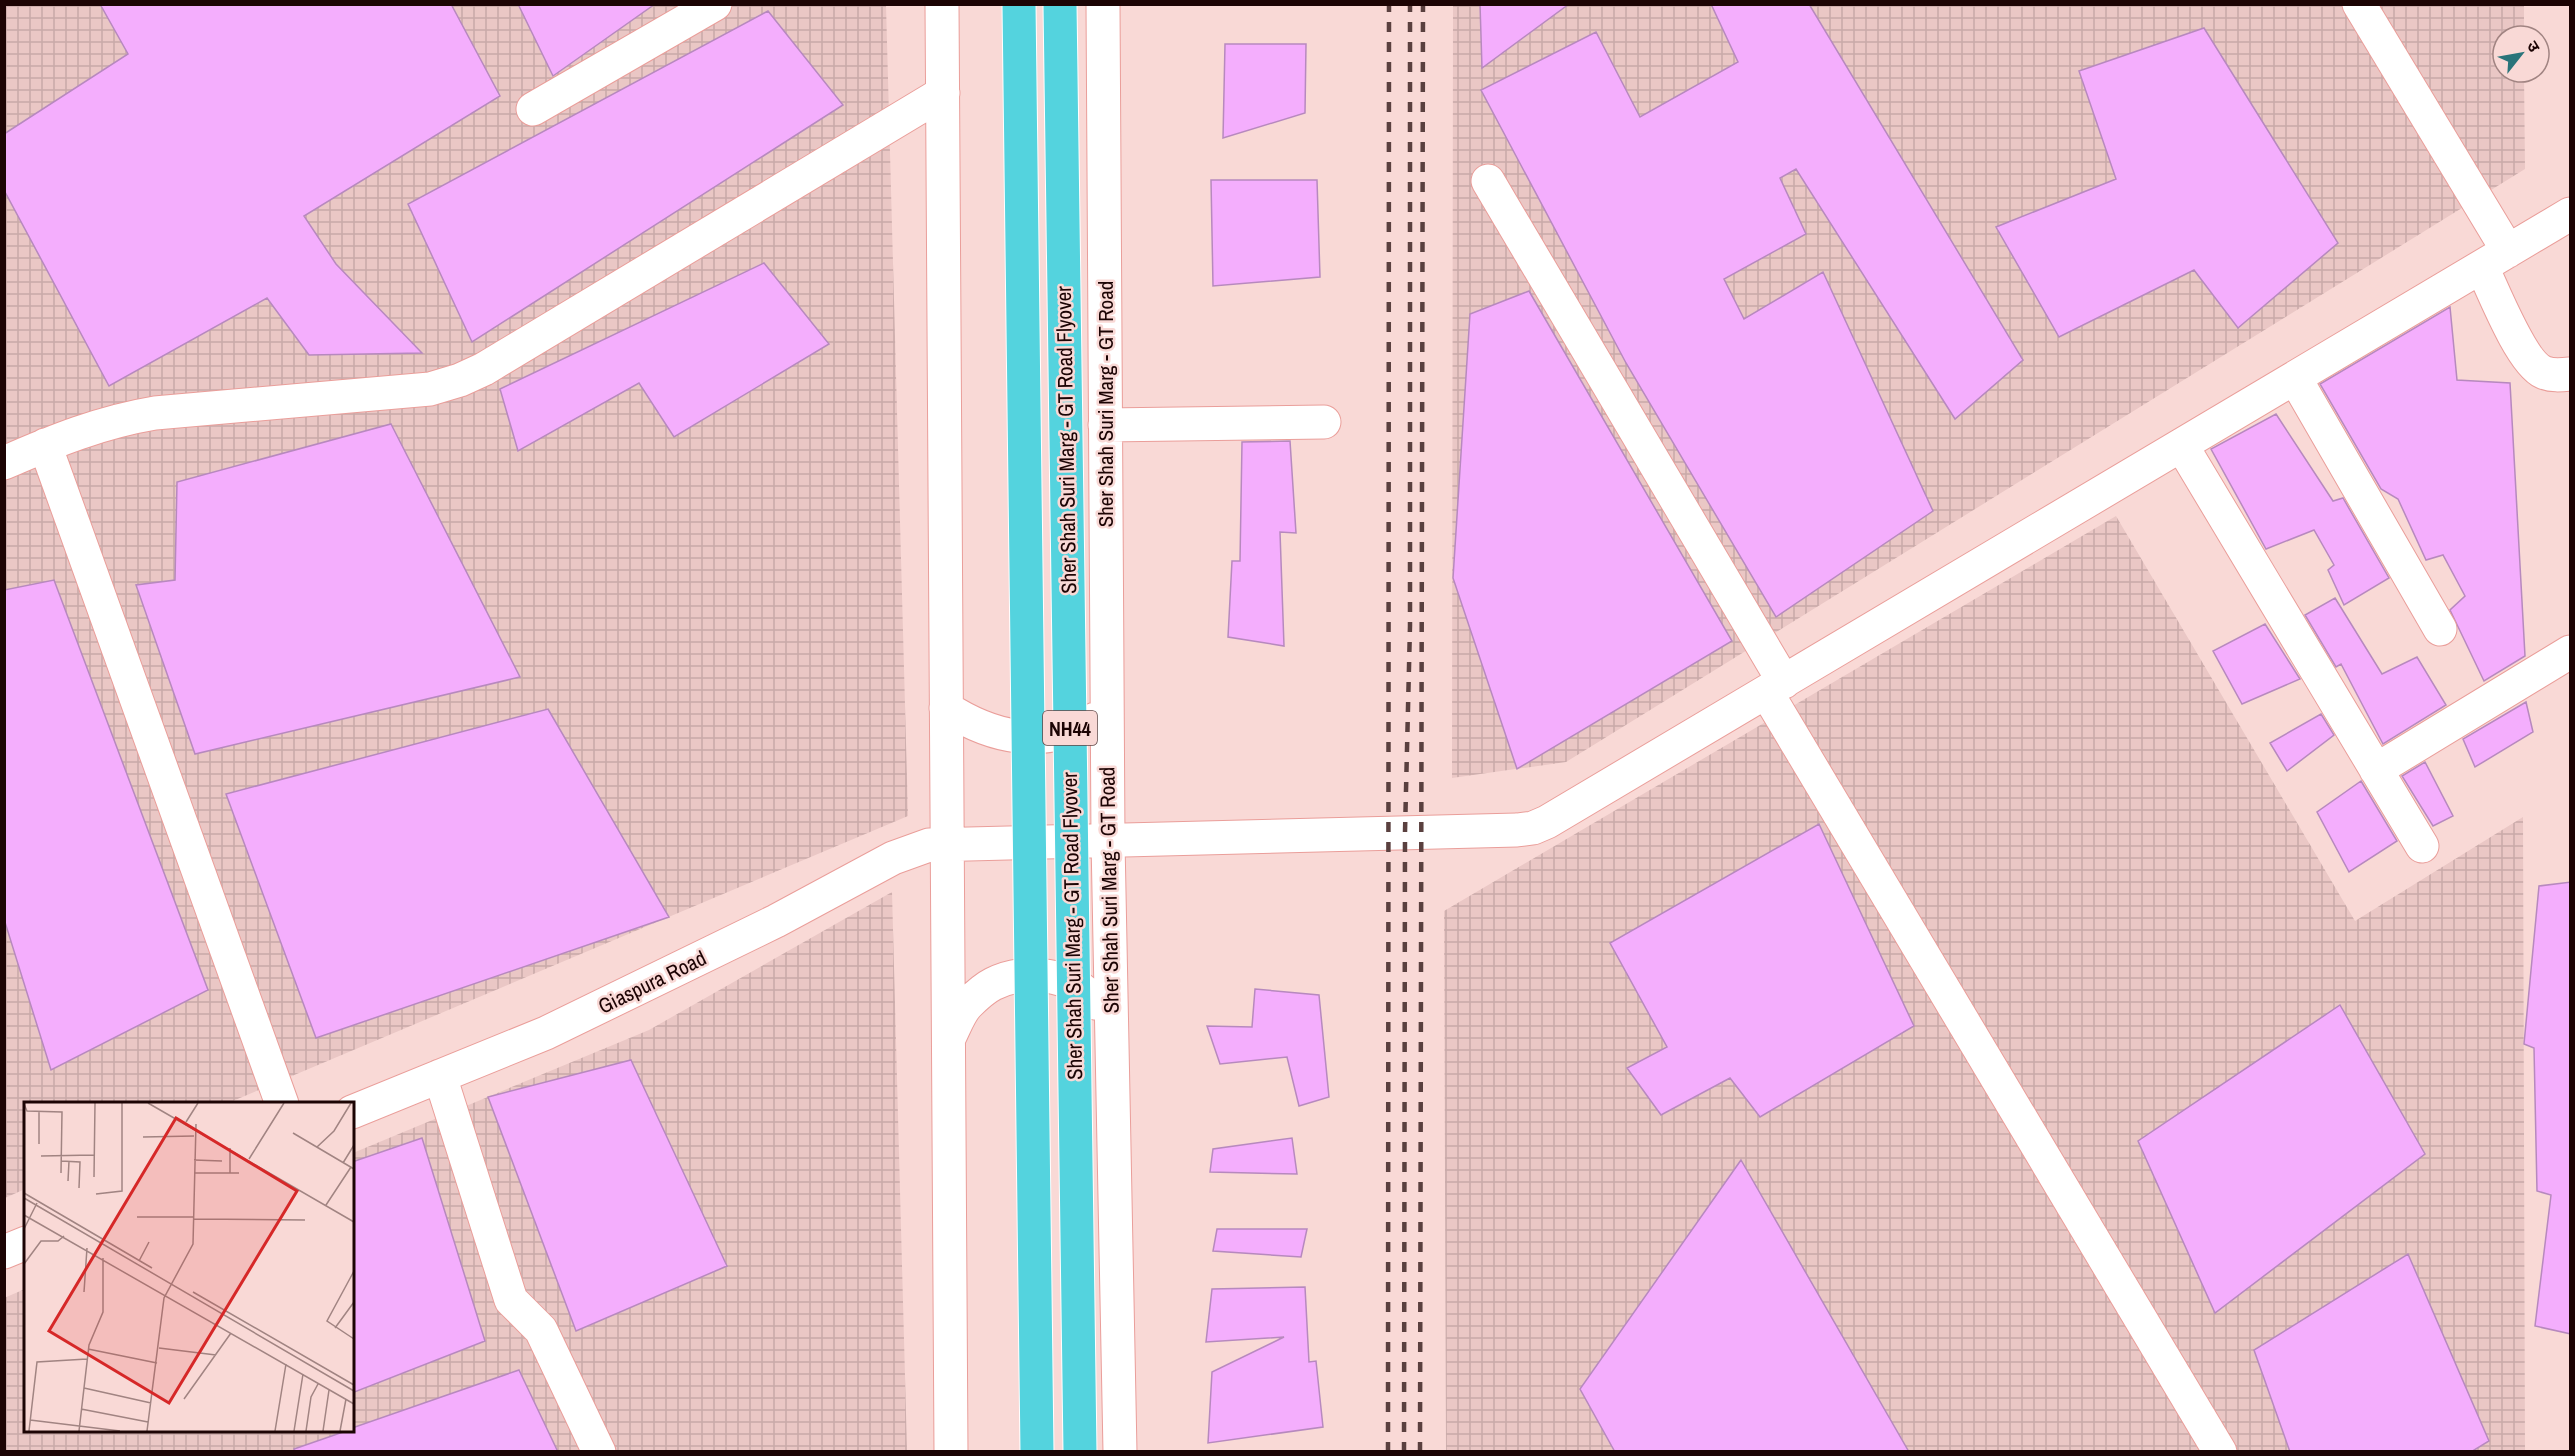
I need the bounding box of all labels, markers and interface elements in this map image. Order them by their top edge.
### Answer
north arrow [2491,24,2551,84]
text: उ [2522,37,2546,56]
street label: Sher Shah Suri Marg - GT Road [1091,281,1120,527]
street label: Sher Shah Suri Marg - GT Road Flyover [1049,286,1083,594]
road number: NH44 [1043,711,1097,745]
street label: Sher Shah Suri Marg - GT Road [1092,766,1126,1014]
street label: Sher Shah Suri Marg - GT Road Flyover [1055,772,1089,1080]
street label: Giaspura Road [593,943,711,1021]
inset map [24,1102,354,1432]

